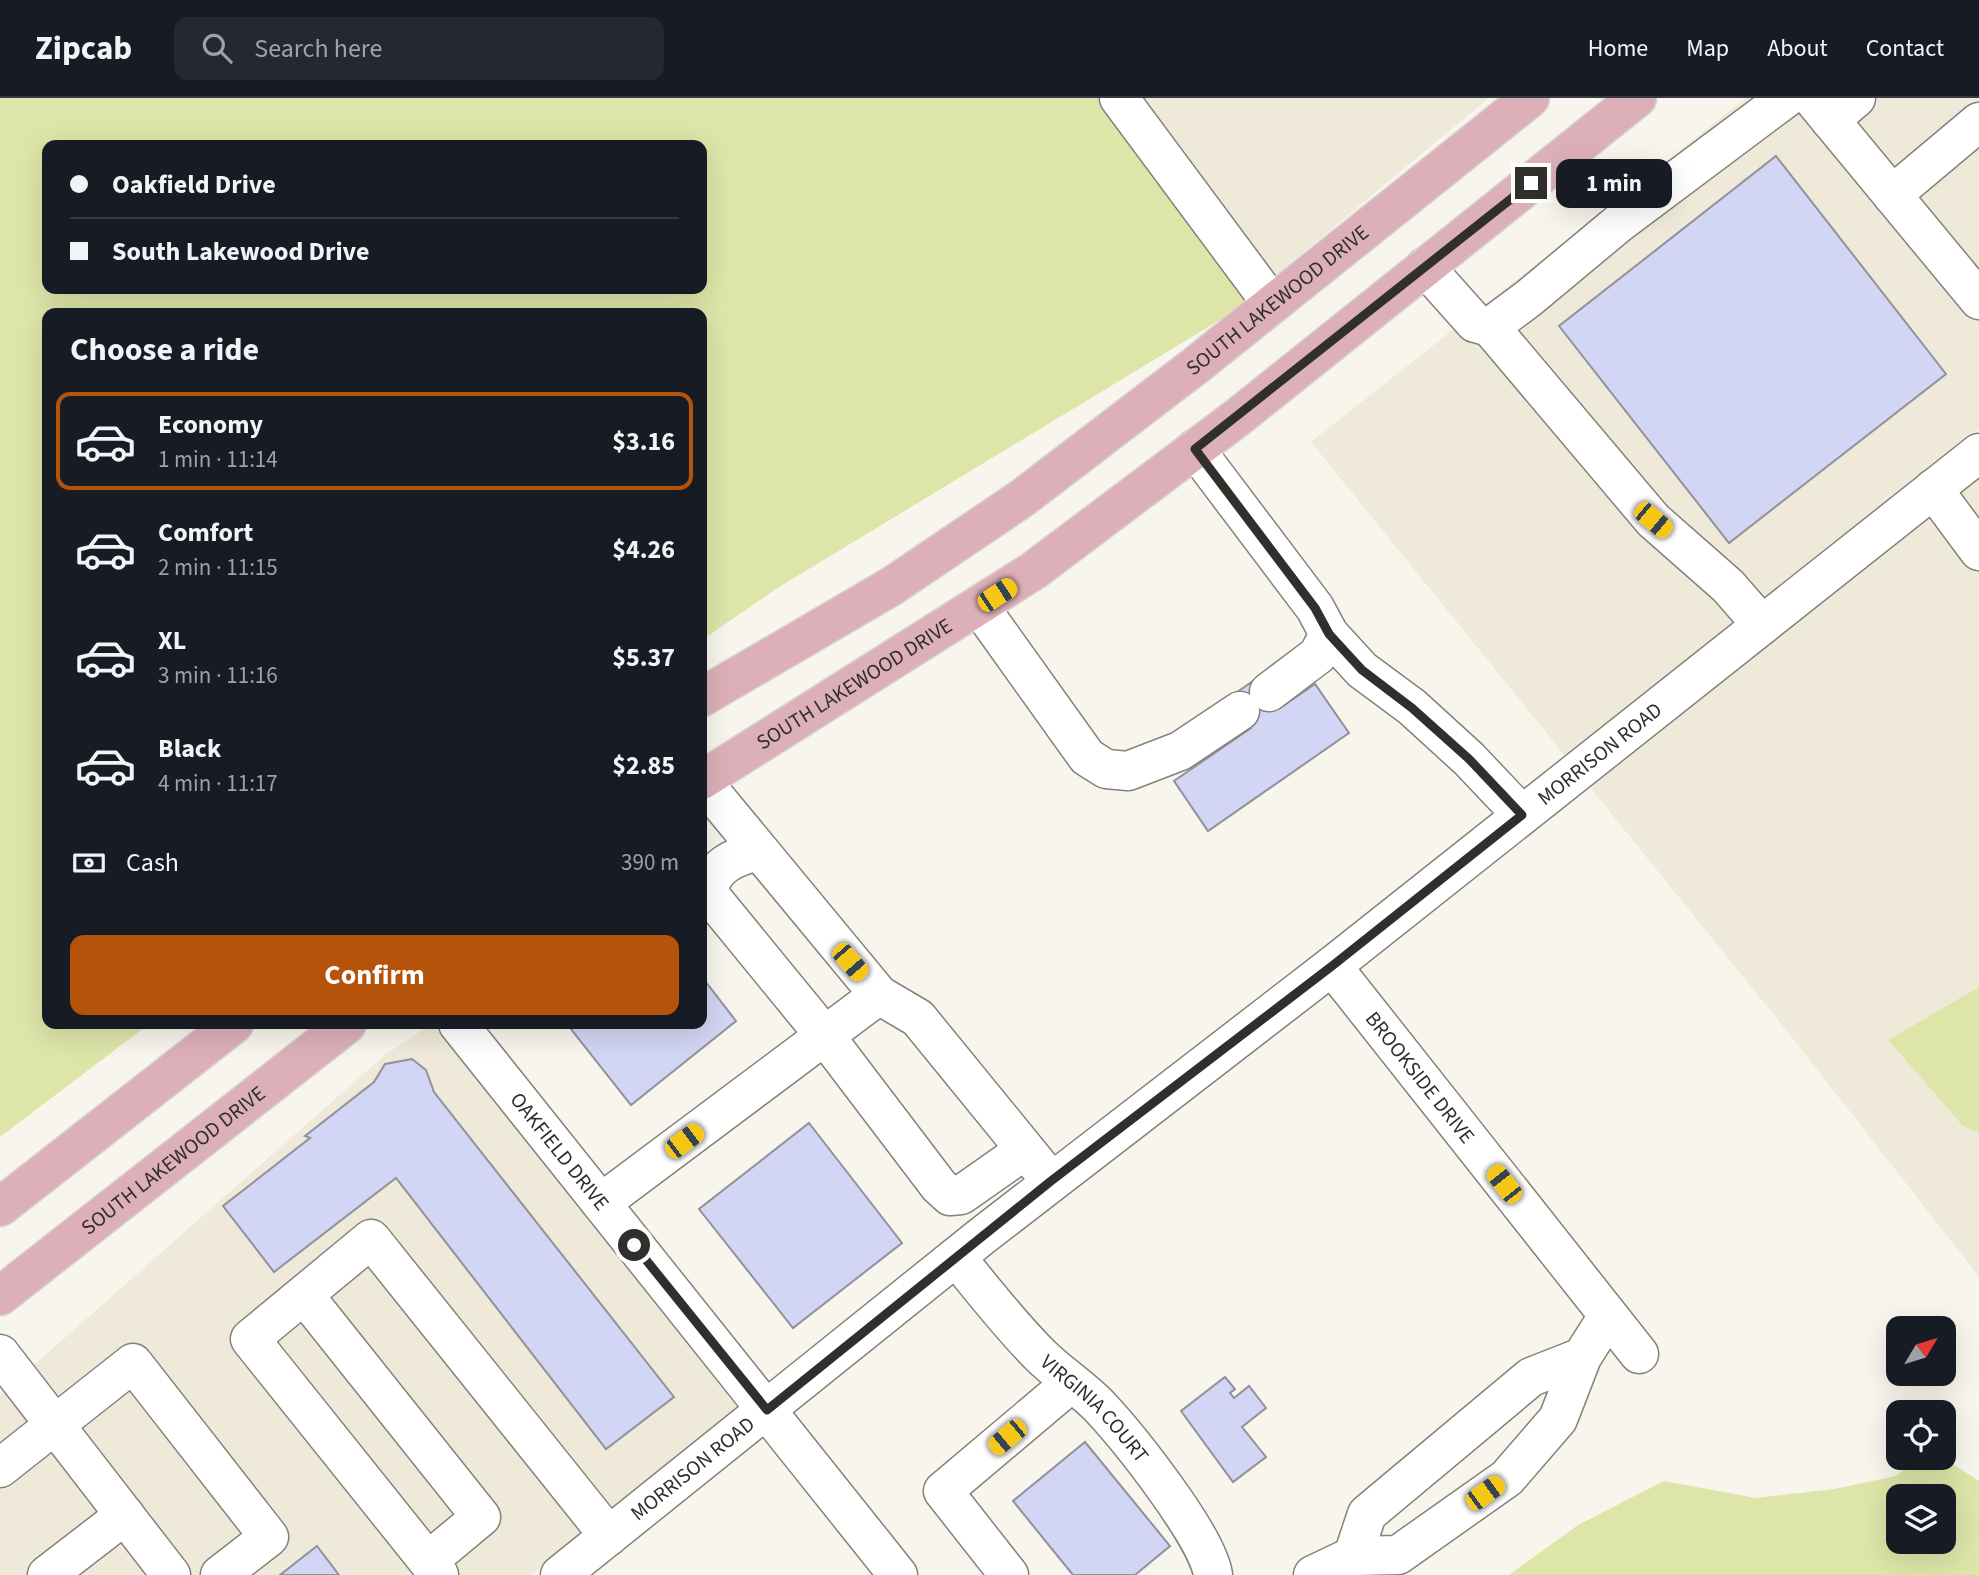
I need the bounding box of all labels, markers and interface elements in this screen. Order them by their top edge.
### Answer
search box [174,17,664,80]
text: Zipcab [35,25,132,72]
icon: search [198,29,236,67]
text: Search here [254,30,382,67]
text: Home [1588,31,1648,66]
text: Map [1686,31,1729,66]
text: About [1767,31,1828,66]
text: Contact [1866,31,1944,66]
callout: 1 min [1556,158,1671,208]
text: Oakfield Drive [112,166,276,203]
route end [1515,167,1547,199]
text: 1 min [1586,167,1642,200]
street label: SOUTH LAKEWOOD DRIVE [1180,218,1375,383]
text: South Lakewood Drive [112,233,369,270]
text: Choose a ride [70,327,259,373]
text: Economy [158,406,263,443]
icon: car [74,410,137,473]
text: $3.16 [612,423,675,460]
text: 1 min · 11:14 [158,443,278,476]
car [1631,498,1676,542]
text: Comfort [158,514,253,551]
icon: car [74,518,137,581]
text: $4.26 [612,531,675,568]
text: 2 min · 11:15 [158,551,278,584]
car [974,575,1021,615]
street label: SOUTH LAKEWOOD DRIVE [750,611,958,757]
text: XL [158,622,186,659]
icon: car [74,626,137,689]
text: $5.37 [612,639,675,676]
text: 3 min · 11:16 [158,659,278,692]
street label: MORRISON ROAD [1531,695,1668,813]
text: Black [158,730,221,767]
icon: car [74,734,137,797]
text: $2.85 [612,747,675,784]
text: 4 min · 11:17 [158,767,278,800]
icon: cash [70,844,108,882]
text: Cash [126,844,179,881]
text: 390 m [621,846,679,879]
button: Confirm [70,935,679,1015]
car [829,939,872,985]
street label: BROOKSIDE DRIVE [1358,1005,1482,1150]
street label: SOUTH LAKEWOOD DRIVE [75,1079,272,1242]
street label: OAKFIELD DRIVE [503,1086,616,1217]
car [661,1120,708,1162]
car [1483,1161,1526,1207]
route start [618,1229,650,1261]
north arrow [1886,1316,1956,1386]
map controls [1886,1316,1956,1554]
street label: VIRGINIA COURT [1034,1348,1156,1469]
button: locate [1886,1400,1956,1470]
street label: MORRISON ROAD [624,1409,761,1528]
car [985,1415,1030,1459]
car [1462,1472,1509,1514]
button: layers [1886,1484,1956,1554]

